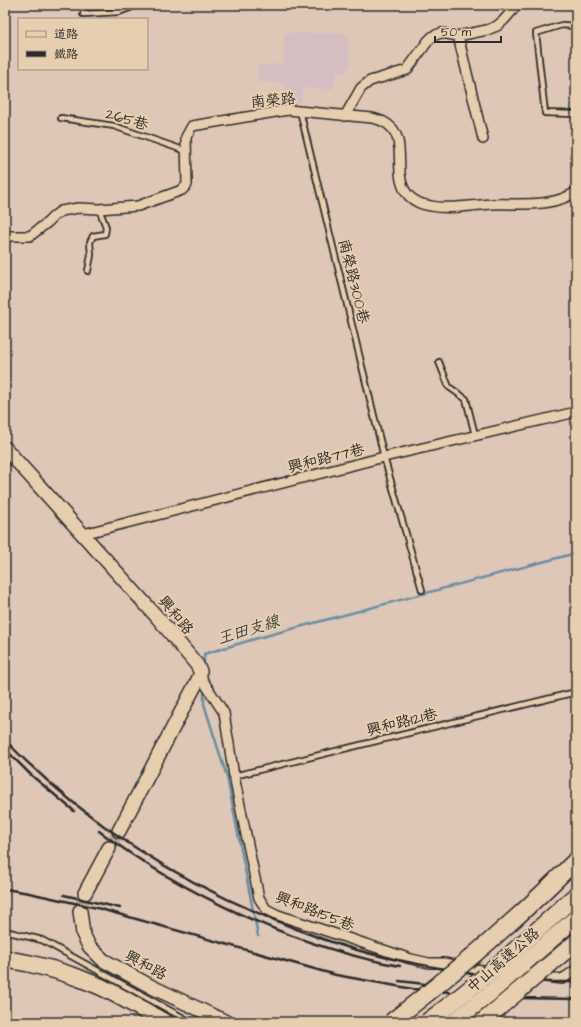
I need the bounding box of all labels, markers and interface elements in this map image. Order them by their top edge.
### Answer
legend [18,18,148,70]
scale bar [435,18,501,44]
text: 50 m [441,24,472,41]
text: 道路 [54,26,78,43]
text: 鐵路 [54,46,78,63]
street label: 南榮路 [250,88,296,113]
street label: 265巷 [103,103,151,136]
street label: 南榮路300巷 [333,237,374,326]
street label: 興和路77巷 [286,439,367,478]
street label: 興和路 [153,591,198,639]
water label: 王田支線 [214,610,283,650]
street label: 興和路121巷 [364,704,440,741]
street label: 興和路155巷 [272,887,357,936]
street label: 中山高速公路 [462,923,544,998]
street label: 興和路 [121,946,171,985]

